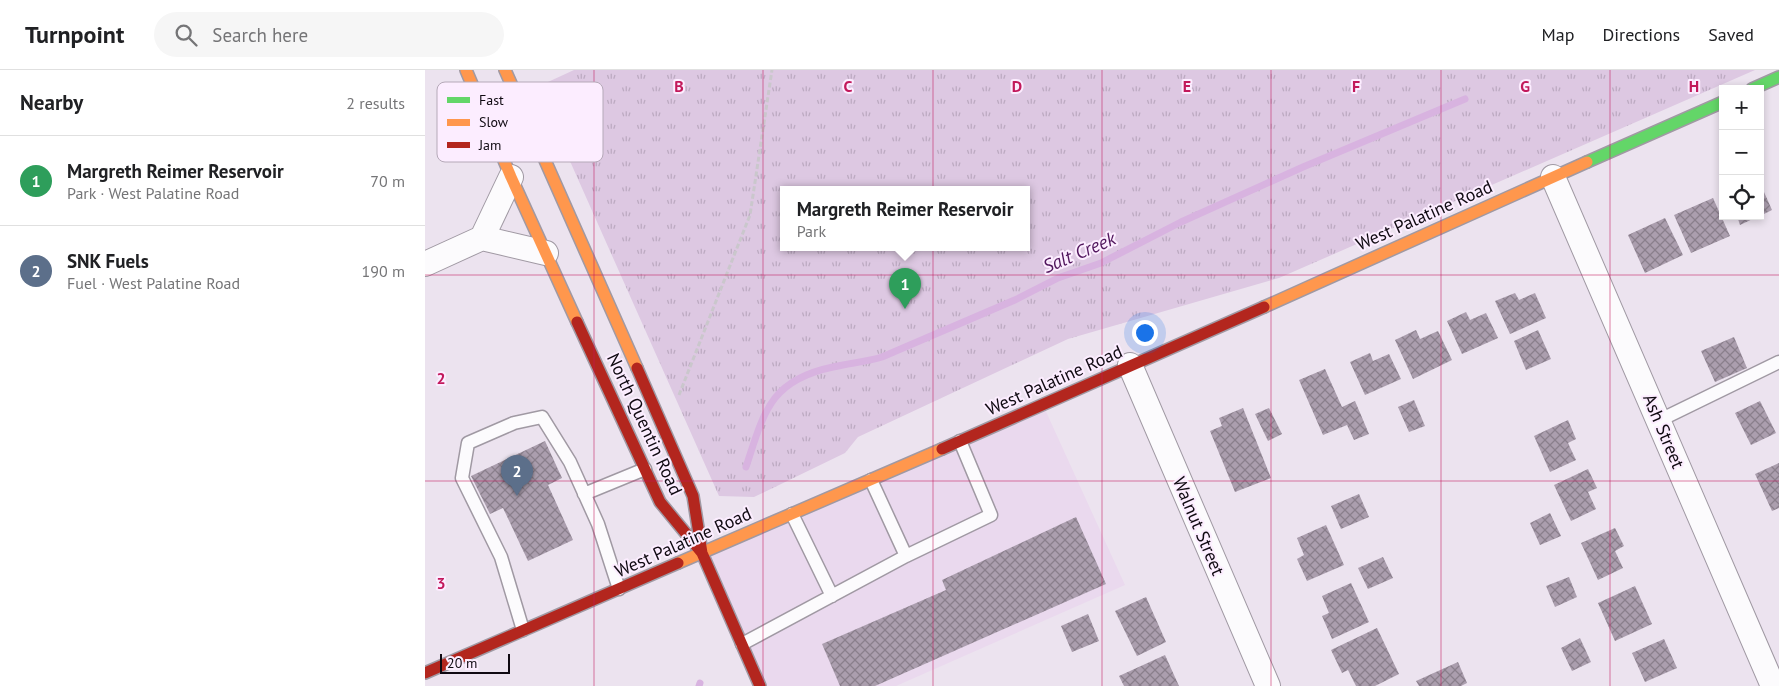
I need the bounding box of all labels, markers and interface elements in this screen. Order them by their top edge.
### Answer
search box [154,12,504,57]
text: Turnpoint [25,19,124,50]
icon: search [172,21,200,49]
text: Search here [212,23,308,47]
text: Map [1542,23,1574,46]
text: Directions [1602,23,1680,46]
text: Saved [1708,23,1754,46]
text: B [674,76,684,96]
text: C [844,76,853,96]
text: D [1012,76,1022,96]
text: E [1183,76,1191,96]
text: F [1352,76,1360,96]
text: G [1520,76,1530,96]
text: H [1689,76,1699,96]
legend [437,82,603,162]
map controls [1719,85,1764,220]
button: + [1719,85,1764,130]
text: Nearby [20,89,83,116]
text: Fast [479,91,504,109]
text: 2 results [346,93,405,113]
text: Slow [479,113,509,131]
button: − [1719,130,1764,175]
text: Jam [478,136,501,154]
text: Margreth Reimer Reservoir [67,159,284,183]
text: 1 [31,171,41,191]
text: 70 m [370,171,405,191]
street label: West Palatine Road [1352,175,1496,255]
button: locate [1719,175,1764,220]
text: Park · West Palatine Road [67,183,239,203]
popup [780,186,1030,251]
text: Margreth Reimer Reservoir [797,197,1013,221]
text: Park [797,221,826,241]
water label: Salt Creek [1039,225,1121,278]
text: SNK Fuels [67,249,149,273]
text: 2 [31,261,41,281]
text: 190 m [362,261,405,281]
pin: 1 [889,268,921,309]
text: Fuel · West Palatine Road [67,273,240,293]
your location [1132,320,1158,346]
street label: West Palatine Road [982,340,1126,420]
street label: North Quentin Road [602,349,688,499]
text: 2 [436,368,446,388]
street label: Ash Street [1638,390,1690,472]
pin: 2 [501,455,533,496]
street label: Walnut Street [1168,473,1230,579]
street label: West Palatine Road [611,502,755,582]
text: 3 [436,573,446,593]
scale bar [440,651,510,674]
text: 20 m [447,654,477,672]

